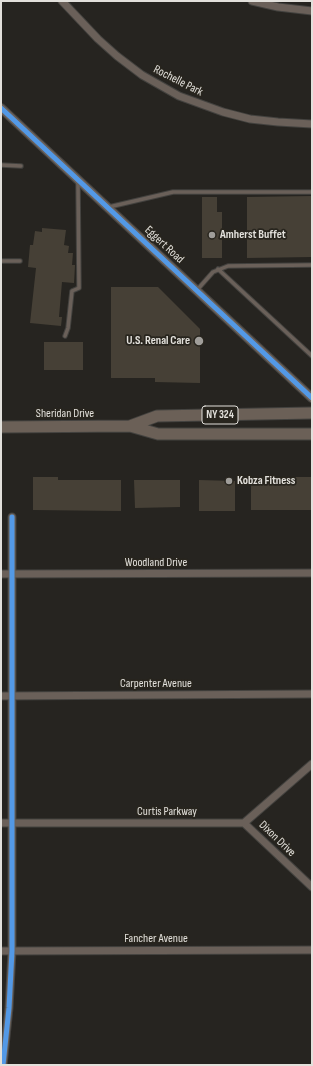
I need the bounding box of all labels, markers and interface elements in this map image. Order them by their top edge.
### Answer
street label: Rochelle Park [151,62,205,100]
street label: Eggert Road [141,223,187,267]
place label: Amherst Buffet [220,228,286,242]
marker: Amherst Buffet [207,230,217,240]
place label: U.S. Renal Care [126,334,190,348]
marker: U.S. Renal Care [193,335,205,347]
road number: NY 324 [202,406,238,424]
street label: Sheridan Drive [36,407,94,421]
place label: Kobza Fitness [237,474,295,488]
marker: Kobza Fitness [224,476,234,486]
street label: Woodland Drive [125,556,187,570]
street label: Carpenter Avenue [120,677,192,691]
street label: Curtis Parkway [137,805,197,819]
street label: Dixon Drive [256,818,298,860]
street label: Fancher Avenue [124,932,188,946]

